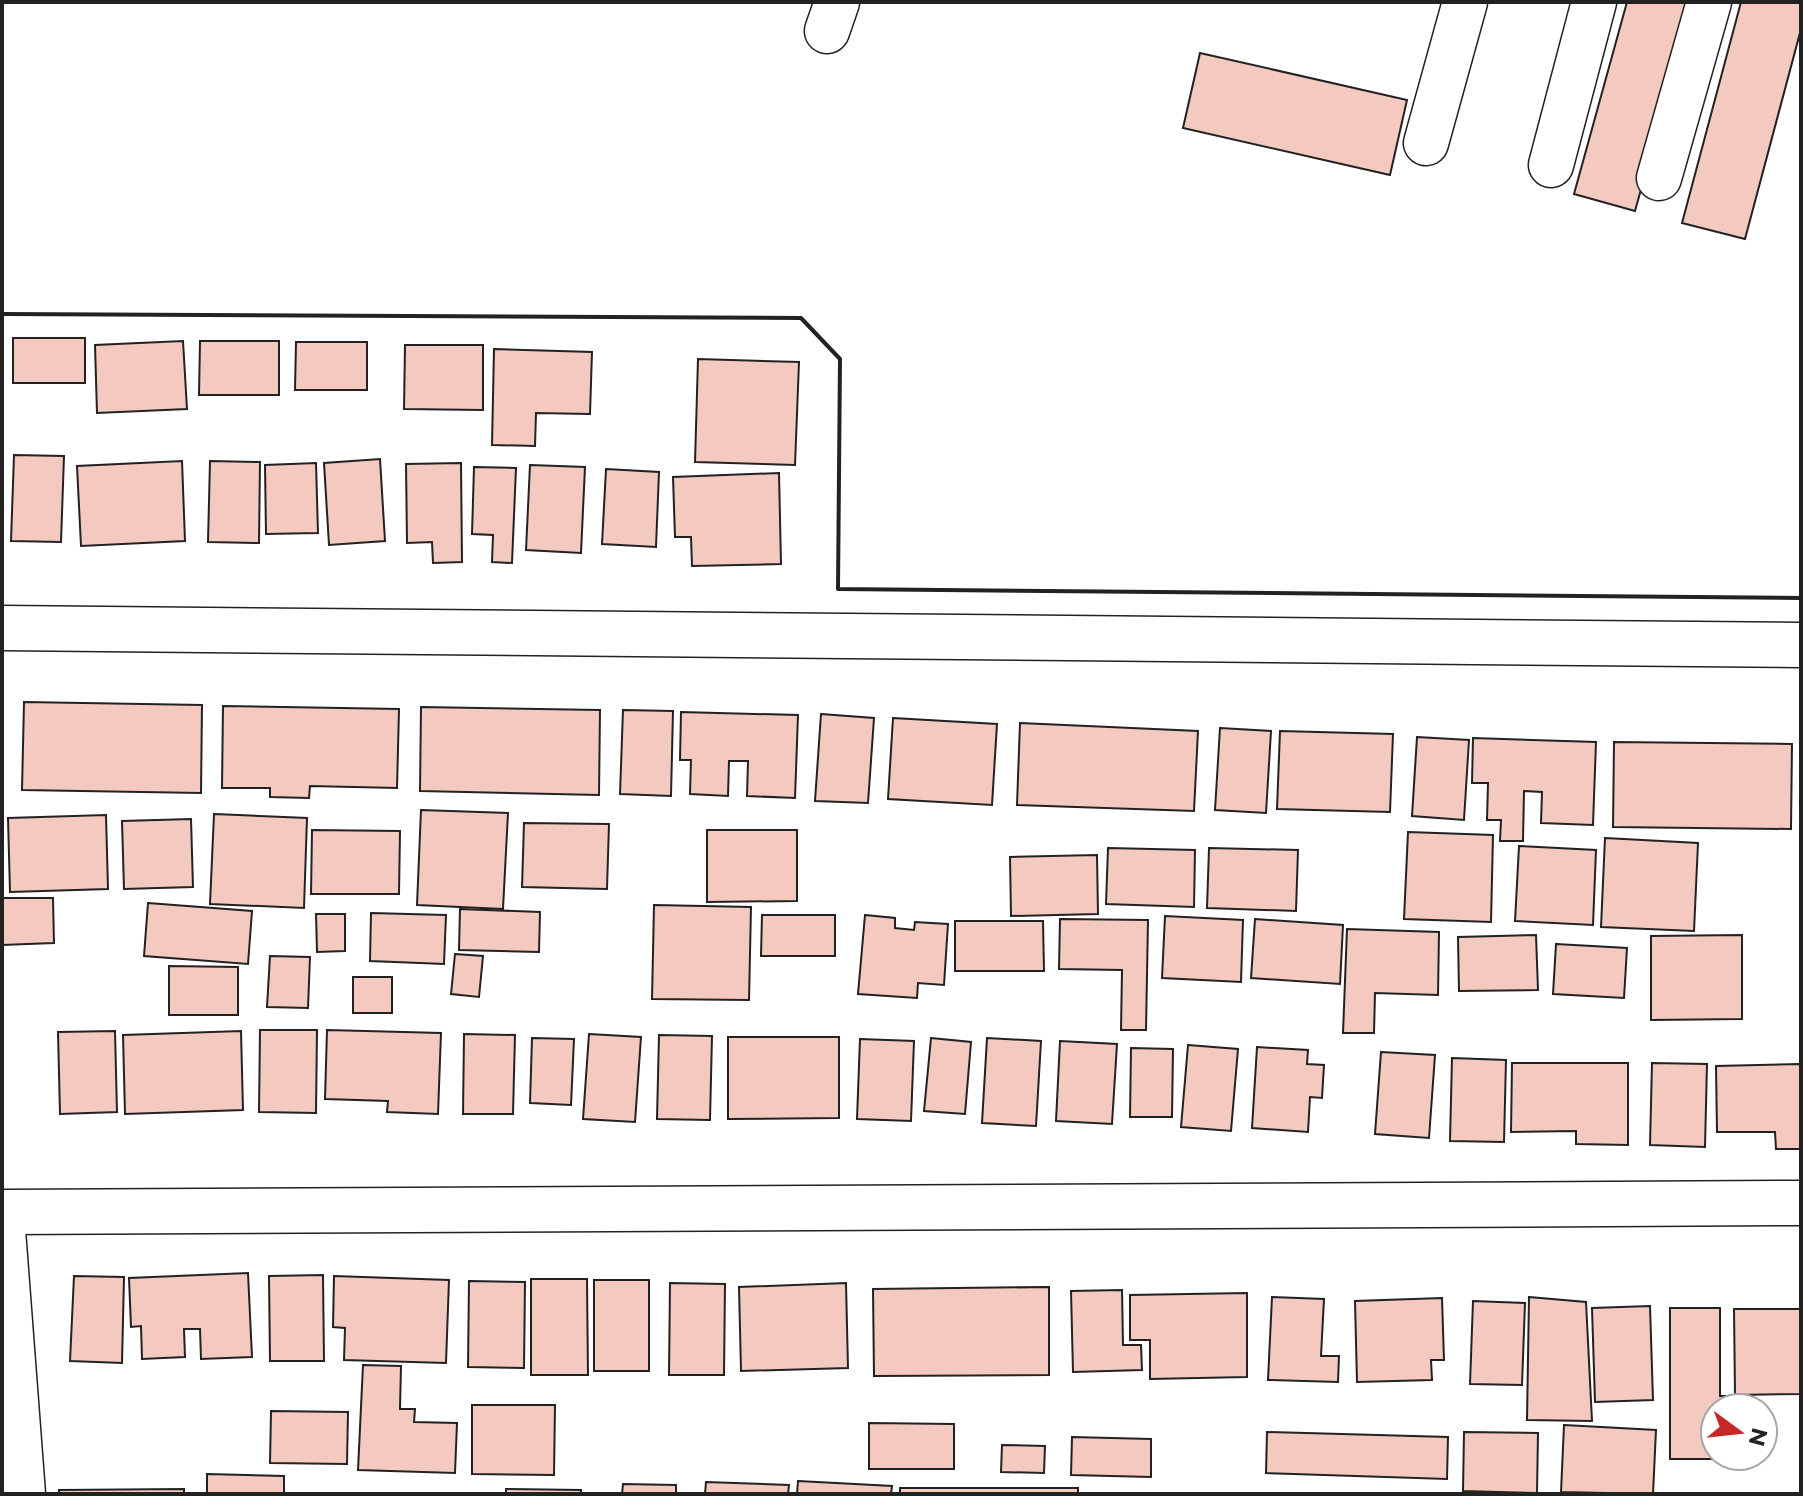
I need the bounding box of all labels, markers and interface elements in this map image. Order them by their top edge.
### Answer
north arrow [1699,1392,1779,1472]
text: N [1742,1425,1773,1449]

